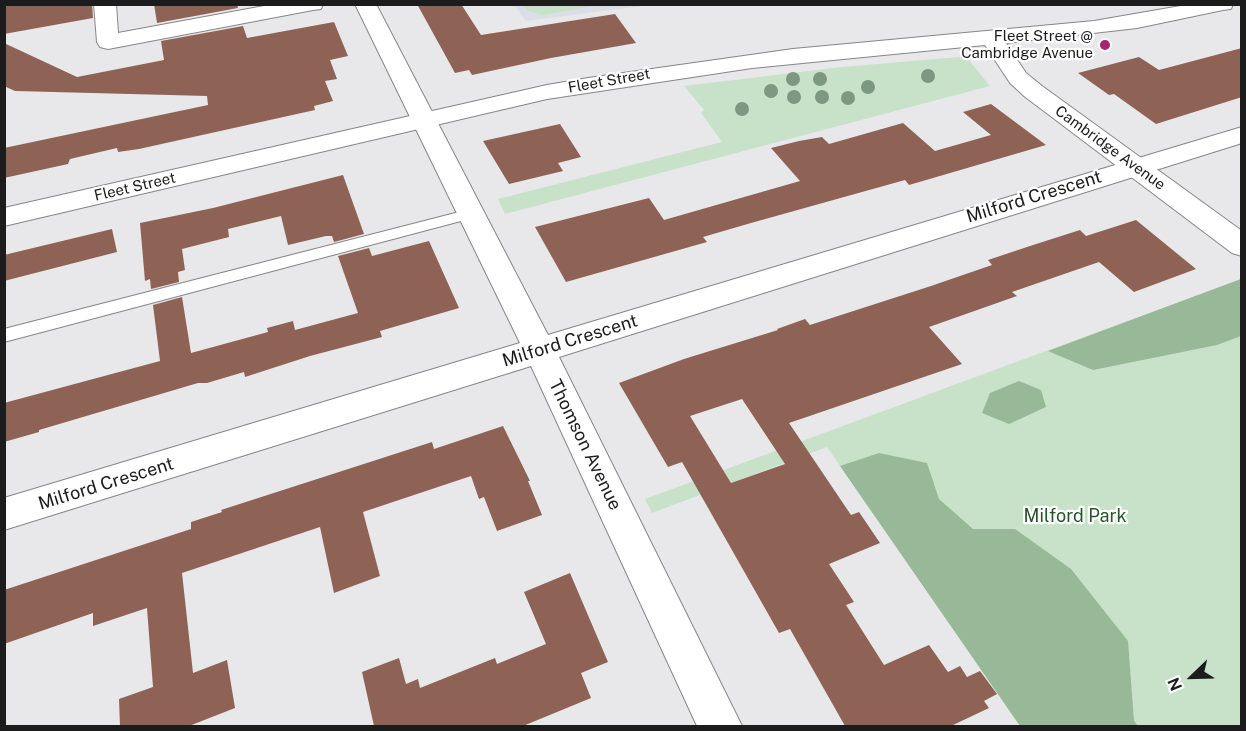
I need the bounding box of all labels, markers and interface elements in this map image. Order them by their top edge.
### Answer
place label: Fleet Street @ Cambridge Avenue [961,27,1093,62]
marker: Fleet Street @ Cambridge Avenue [1098,38,1112,52]
street label: Fleet Street [567,65,651,97]
street label: Cambridge Avenue [1051,102,1169,194]
street label: Milford Crescent [964,166,1104,228]
street label: Fleet Street [93,169,177,205]
street label: Milford Crescent [500,310,640,372]
street label: Thomson Avenue [544,376,626,514]
street label: Milford Crescent [36,453,176,515]
park label: Milford Park [1023,505,1127,527]
north arrow [1162,647,1222,707]
text: N [1164,675,1186,694]

